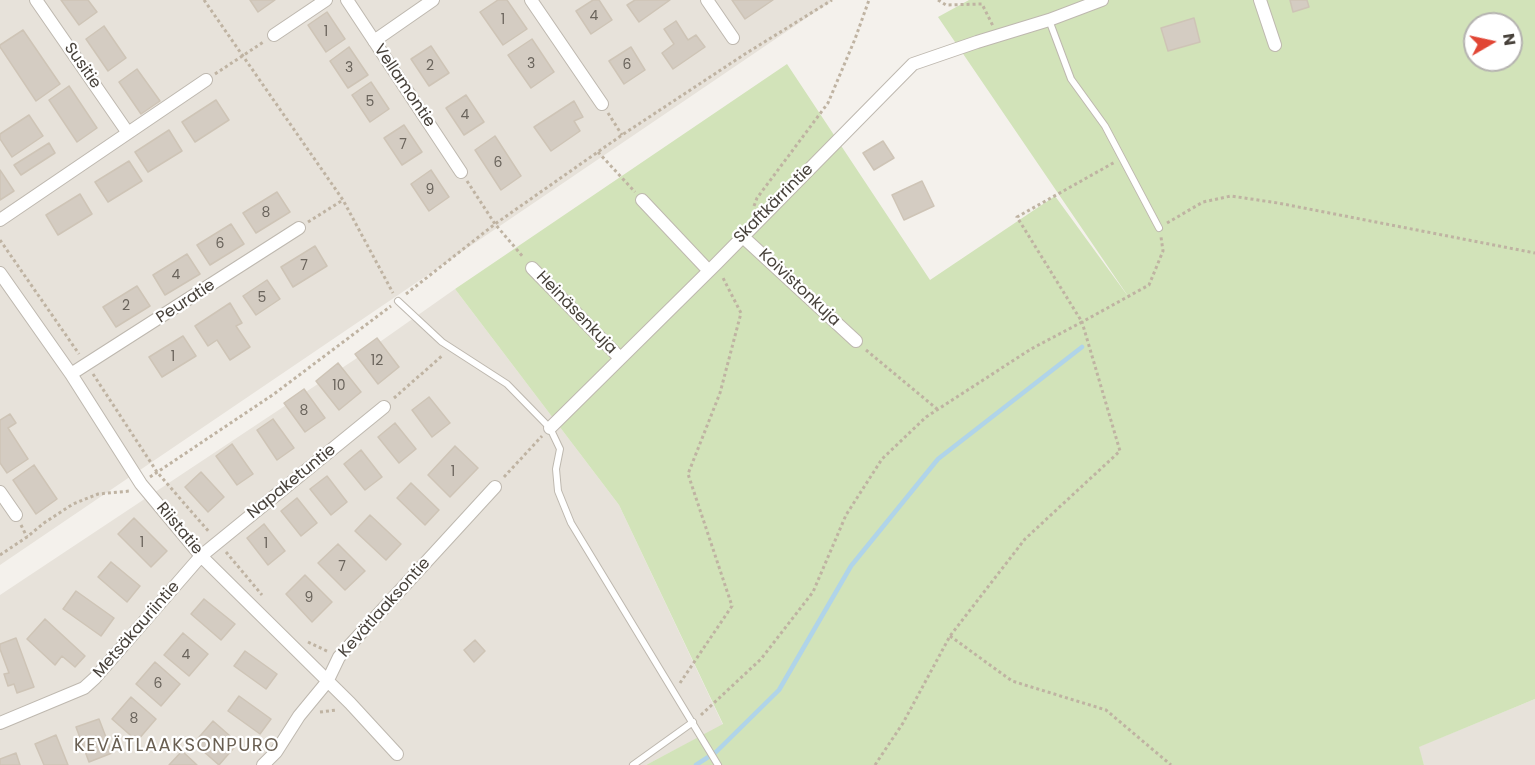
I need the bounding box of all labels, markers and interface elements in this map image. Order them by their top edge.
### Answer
house number: 4 [590,8,598,24]
house number: 1 [501,12,505,28]
north arrow [1463,12,1523,72]
house number: 1 [324,24,328,40]
text: N [1497,32,1522,47]
street label: Susitie [59,39,105,93]
street label: Vellamontie [369,41,439,131]
house number: 3 [527,56,535,72]
house number: 6 [623,57,631,73]
house number: 2 [426,58,434,74]
house number: 3 [345,60,353,76]
house number: 5 [366,94,374,110]
house number: 4 [461,107,469,123]
house number: 7 [399,137,407,153]
house number: 6 [494,155,502,171]
street label: Skaftkärrintie [730,160,818,248]
house number: 9 [426,182,434,198]
house number: 8 [262,205,270,221]
house number: 6 [216,236,224,252]
street label: Koivistonkuja [754,245,844,331]
house number: 7 [300,258,308,274]
house number: 4 [172,267,180,283]
street label: Heinäsenkuja [532,268,620,358]
street label: Peuratie [153,276,219,328]
house number: 5 [258,290,266,306]
house number: 2 [122,298,130,314]
house number: 1 [171,349,175,365]
house number: 12 [371,353,383,369]
house number: 10 [332,378,346,394]
house number: 8 [300,403,308,419]
street label: Napaketuntie [244,441,340,523]
house number: 1 [451,464,455,480]
street label: Riistatie [152,499,206,559]
house number: 1 [140,535,144,551]
house number: 1 [264,536,268,552]
street label: Kevätlaaksontie [335,554,435,662]
house number: 7 [338,559,346,575]
street label: Metsäkauriintie [90,578,184,682]
house number: 9 [305,590,313,606]
house number: 4 [182,647,190,663]
house number: 6 [154,676,162,692]
house number: 8 [130,711,138,727]
district label: KEVÄTLAAKSONPURO [74,735,280,757]

